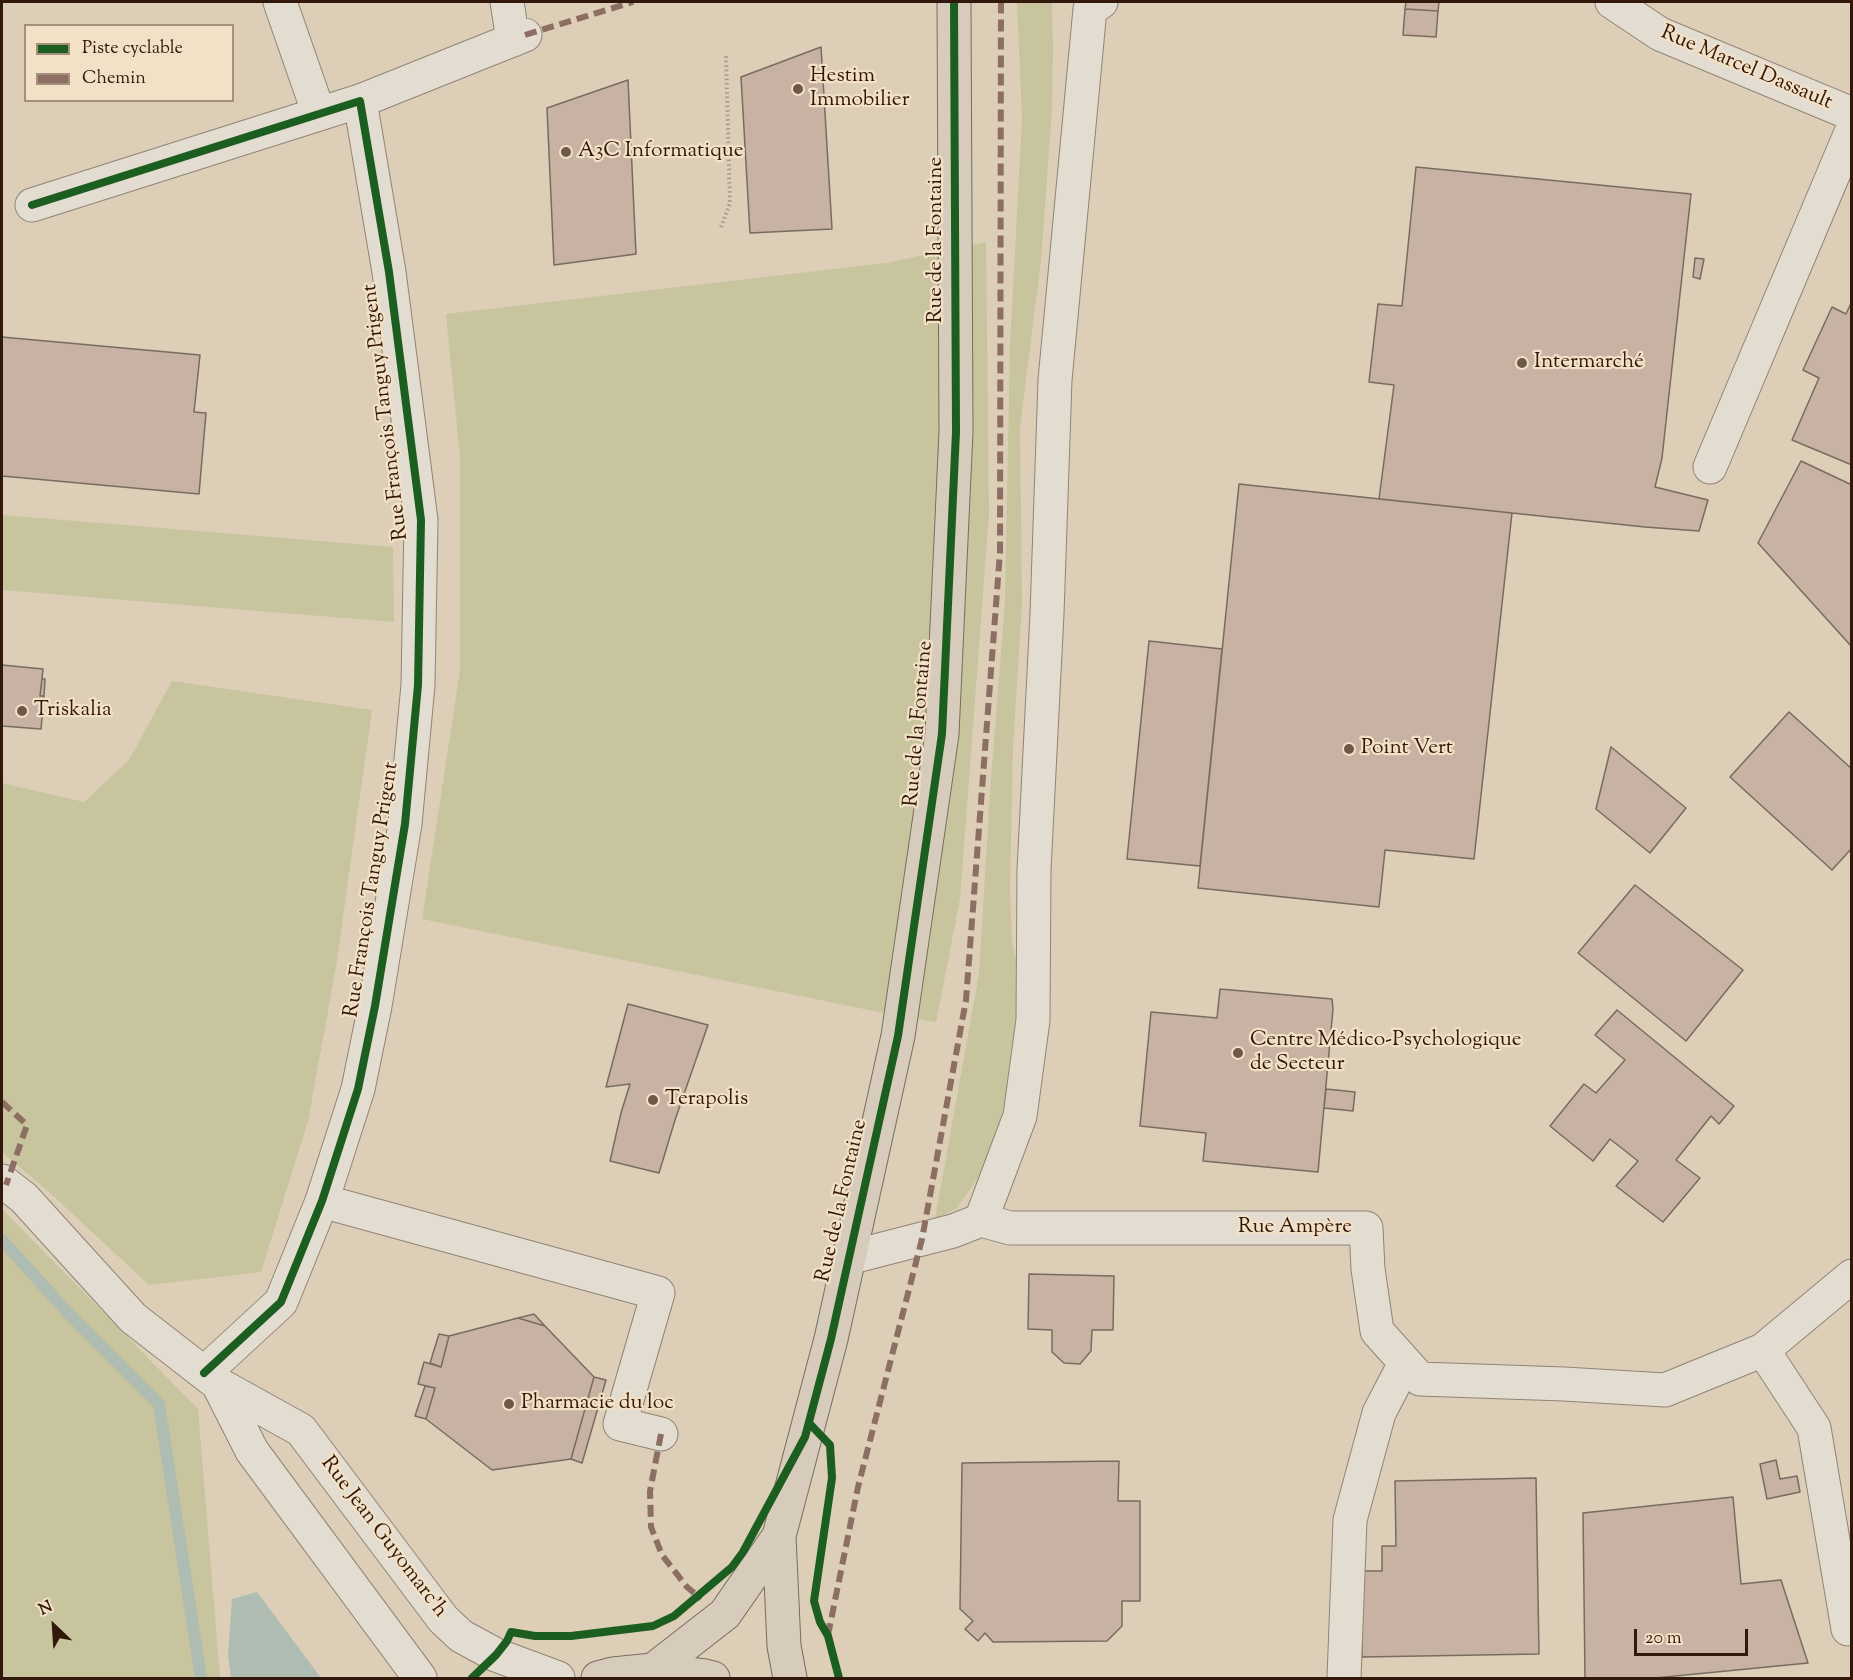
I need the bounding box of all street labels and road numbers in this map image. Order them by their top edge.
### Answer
street label: Rue Marcel Dassault [1656,21,1836,117]
street label: Rue de la Fontaine [924,157,950,323]
street label: Rue François Tanguy Prigent [359,282,415,542]
street label: Rue de la Fontaine [900,640,940,808]
street label: Rue François Tanguy Prigent [340,761,406,1019]
street label: Rue de la Fontaine [812,1117,874,1285]
street label: Rue Ampère [1238,1215,1352,1241]
street label: Rue Jean Guyomarc'h [314,1452,452,1624]

